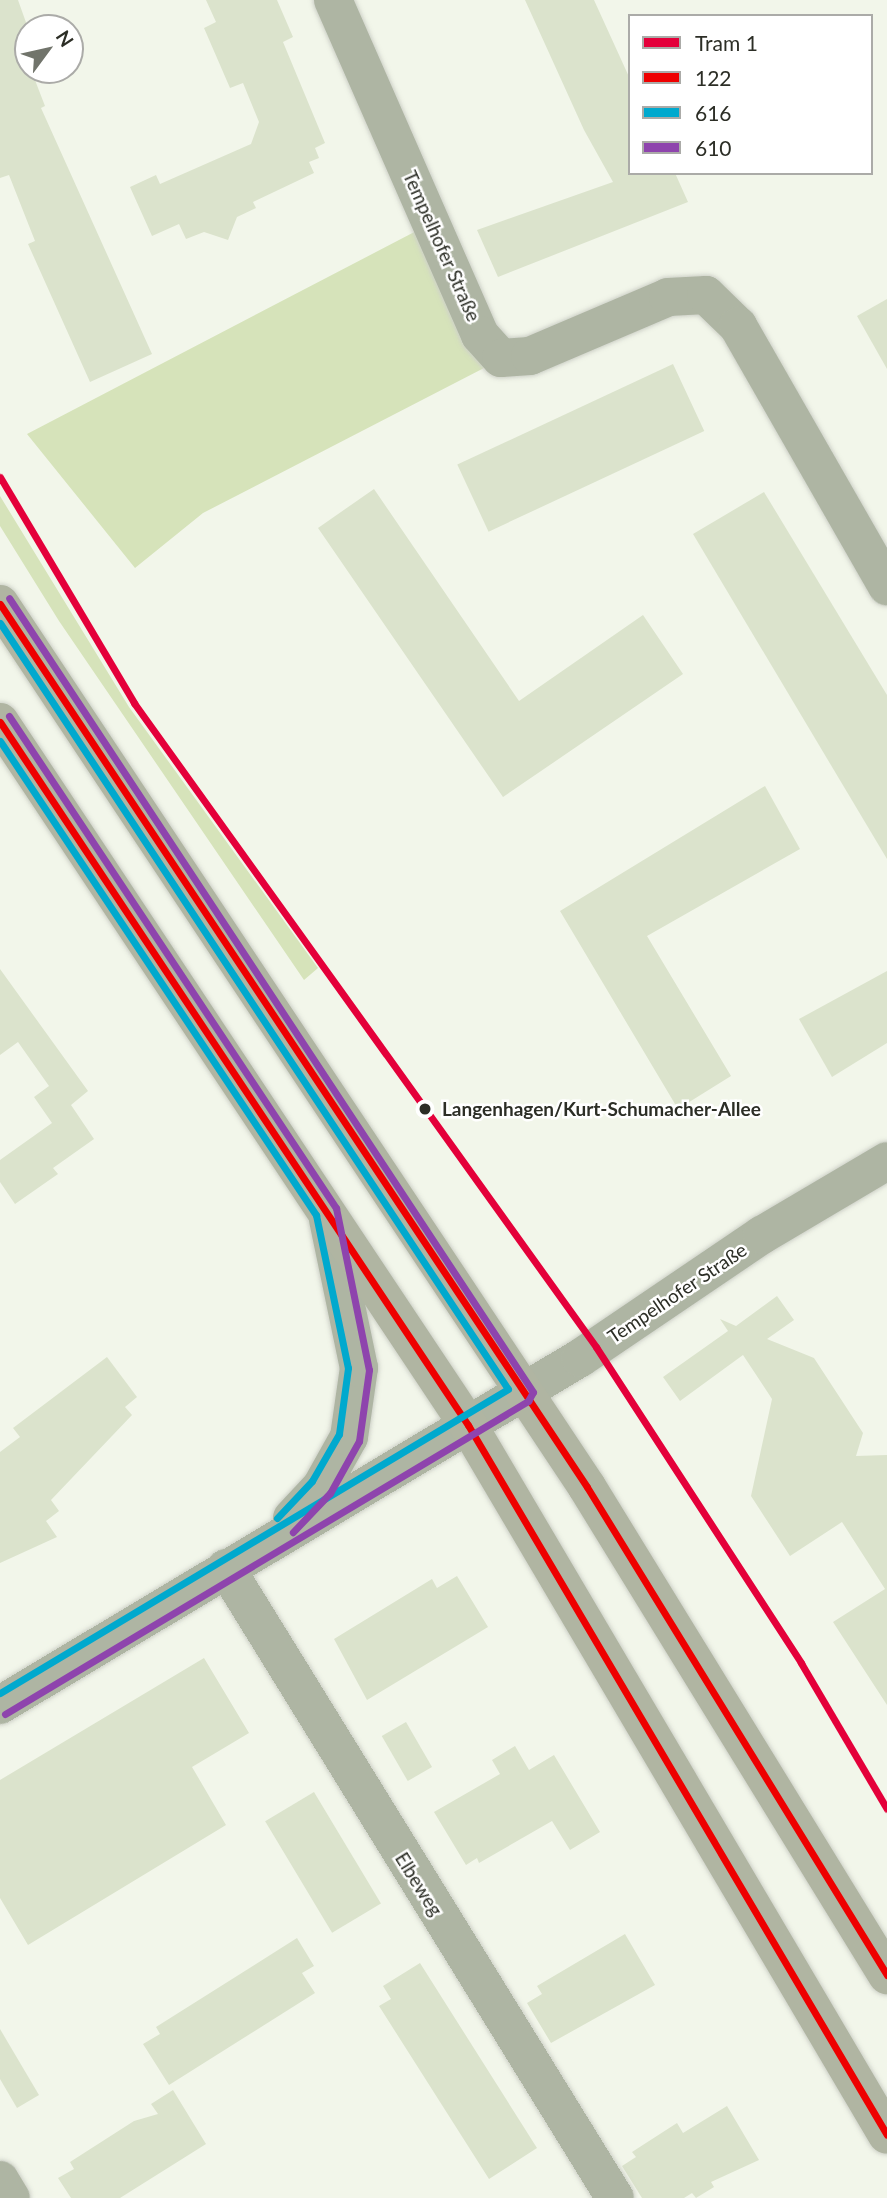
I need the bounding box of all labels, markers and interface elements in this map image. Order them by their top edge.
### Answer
north arrow [14,14,84,84]
legend [628,14,873,175]
text: N [52,26,79,51]
text: Tram 1 [695,30,758,55]
text: 122 [695,65,732,90]
text: 616 [695,100,732,125]
text: 610 [695,135,732,160]
street label: Tempelhofer Straße [398,167,486,325]
marker: Langenhagen/Kurt-Schumacher-Allee [414,1098,436,1120]
place label: Langenhagen/Kurt-Schumacher-Allee [442,1098,761,1120]
street label: Tempelhofer Straße [603,1238,751,1348]
street label: Elbeweg [391,1848,447,1920]

